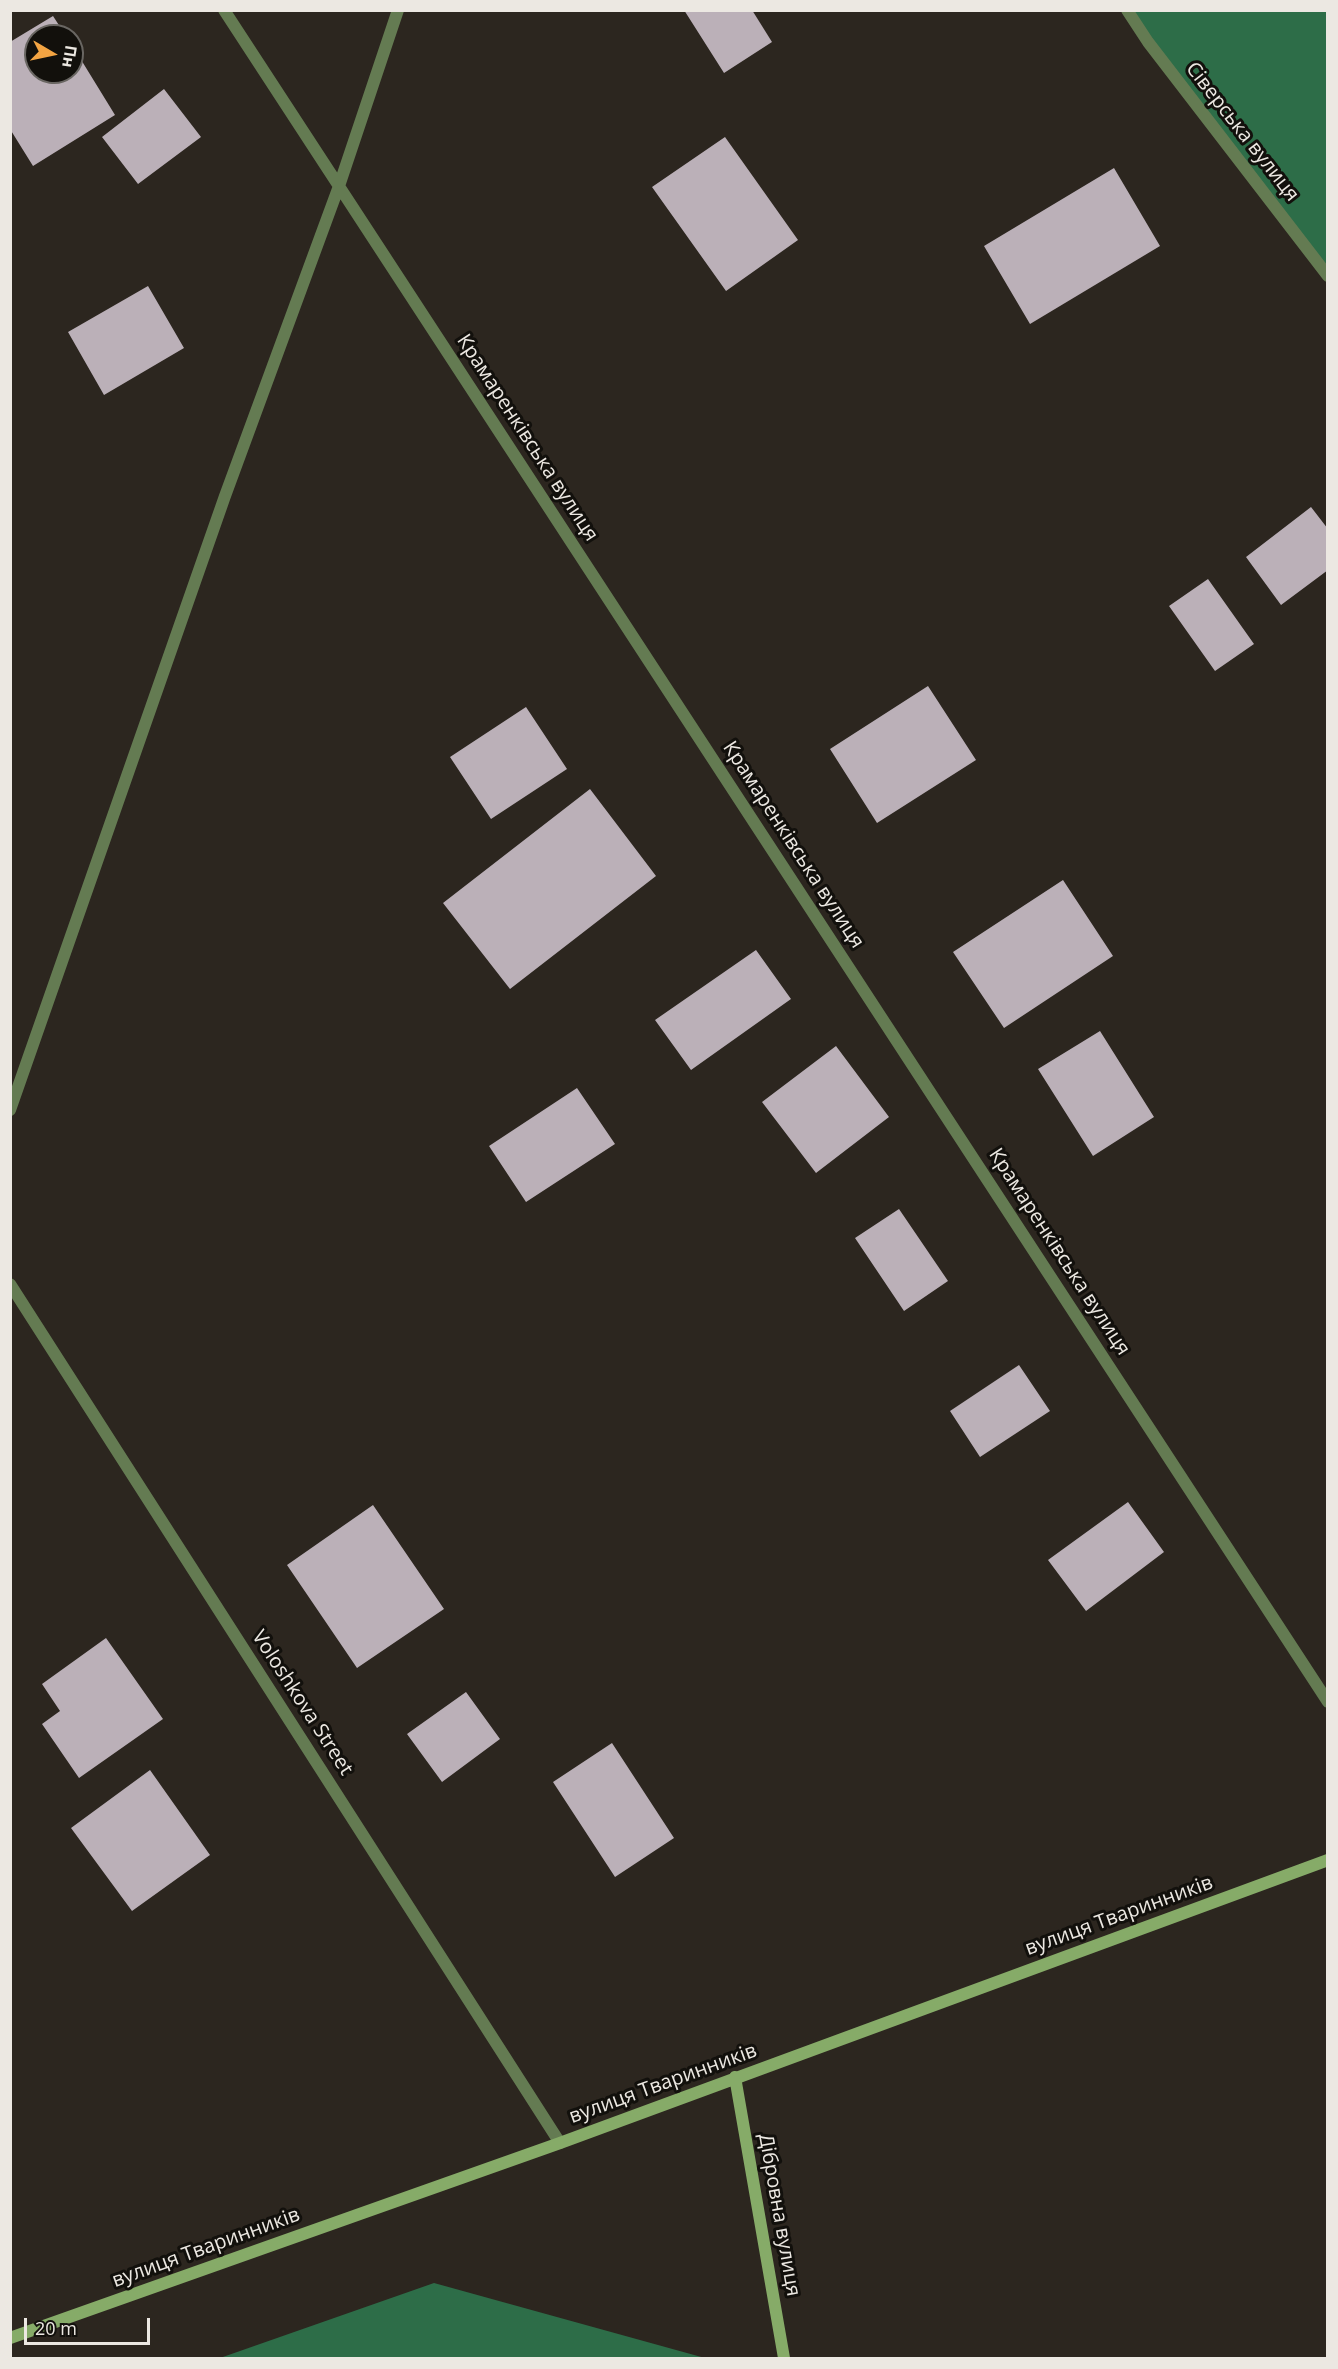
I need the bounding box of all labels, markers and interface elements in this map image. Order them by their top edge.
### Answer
north arrow [24,24,84,84]
text: Пн [57,44,82,69]
street label: Сіверська вулиця [1180,58,1304,206]
street label: Крамаренківська вулиця [451,330,603,546]
street label: Крамаренківська вулиця [717,737,869,953]
street label: Крамаренківська вулиця [983,1144,1135,1360]
street label: Voloshkova Street [246,1626,358,1780]
street label: вулиця Тваринників [1022,1871,1216,1961]
street label: вулиця Тваринників [566,2039,760,2129]
street label: Дібровна вулиця [753,2132,805,2298]
street label: вулиця Тваринників [109,2203,303,2293]
scale bar [27,2306,153,2344]
text: 20 m [35,2316,77,2340]

